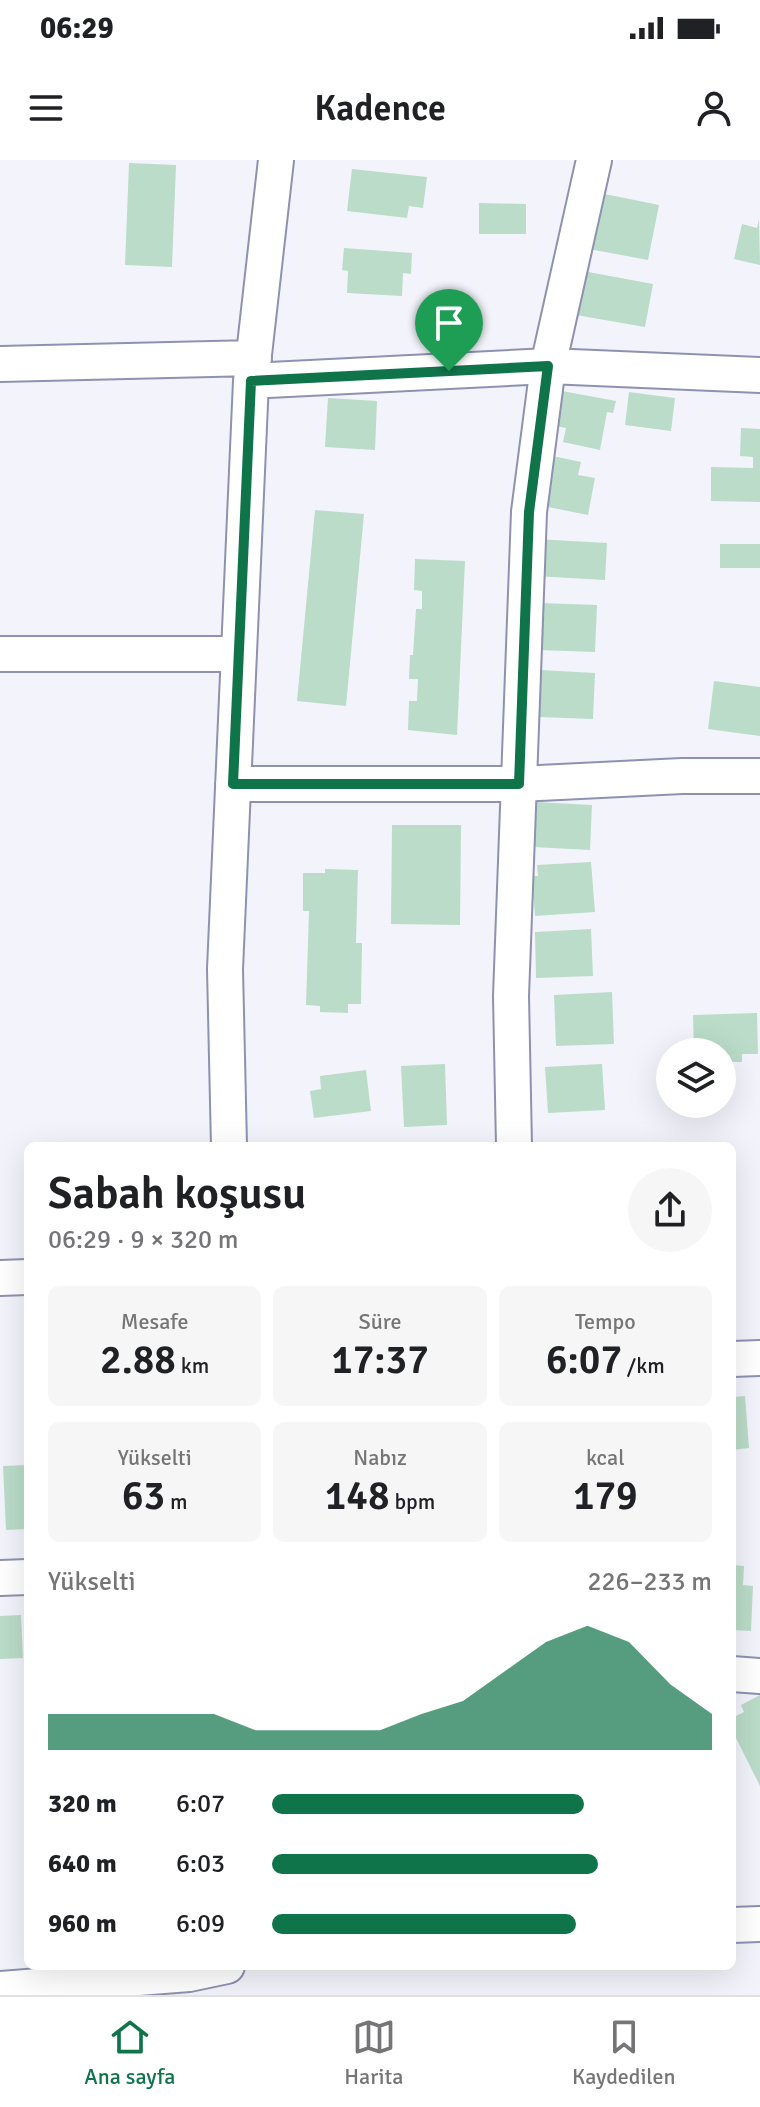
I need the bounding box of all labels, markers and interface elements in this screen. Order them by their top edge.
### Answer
text: 06:29 [40,10,114,47]
icon: menu [24,86,68,130]
text: Kadence [314,86,446,131]
icon: person [692,86,736,130]
pin [415,289,483,371]
icon: arrive [427,301,471,345]
map controls [656,1038,736,1118]
button: layers [656,1038,736,1118]
text: Sabah koşusu [48,1167,306,1221]
button: share [628,1168,712,1252]
text: 06:29 · 9 × 320 m [48,1224,239,1256]
text: Mesafe [121,1308,189,1335]
text: Süre [359,1308,401,1335]
text: Tempo [575,1308,636,1335]
text: 2.88 [100,1335,176,1385]
text: 17:37 [331,1335,429,1385]
text: 6:07 [546,1335,622,1385]
text: km [176,1352,209,1379]
text: /km [622,1352,665,1379]
text: Yükselti [118,1444,192,1471]
text: Nabız [353,1444,407,1471]
text: kcal [586,1444,625,1471]
text: 63 [122,1471,165,1521]
text: 148 [325,1471,390,1521]
text: 179 [573,1471,638,1521]
text: m [165,1488,187,1515]
text: bpm [390,1488,435,1515]
text: Yükselti [48,1566,136,1598]
text: 226–233 m [588,1566,712,1598]
text: 320 m [48,1788,117,1820]
text: 6:07 [176,1788,225,1820]
text: 640 m [48,1848,117,1880]
text: 6:03 [176,1848,225,1880]
text: 960 m [48,1908,117,1940]
text: 6:09 [176,1908,225,1940]
tab: Ana sayfa [84,2015,175,2090]
tab: Harita [344,2015,403,2090]
tab: Kaydedilen [572,2015,676,2090]

